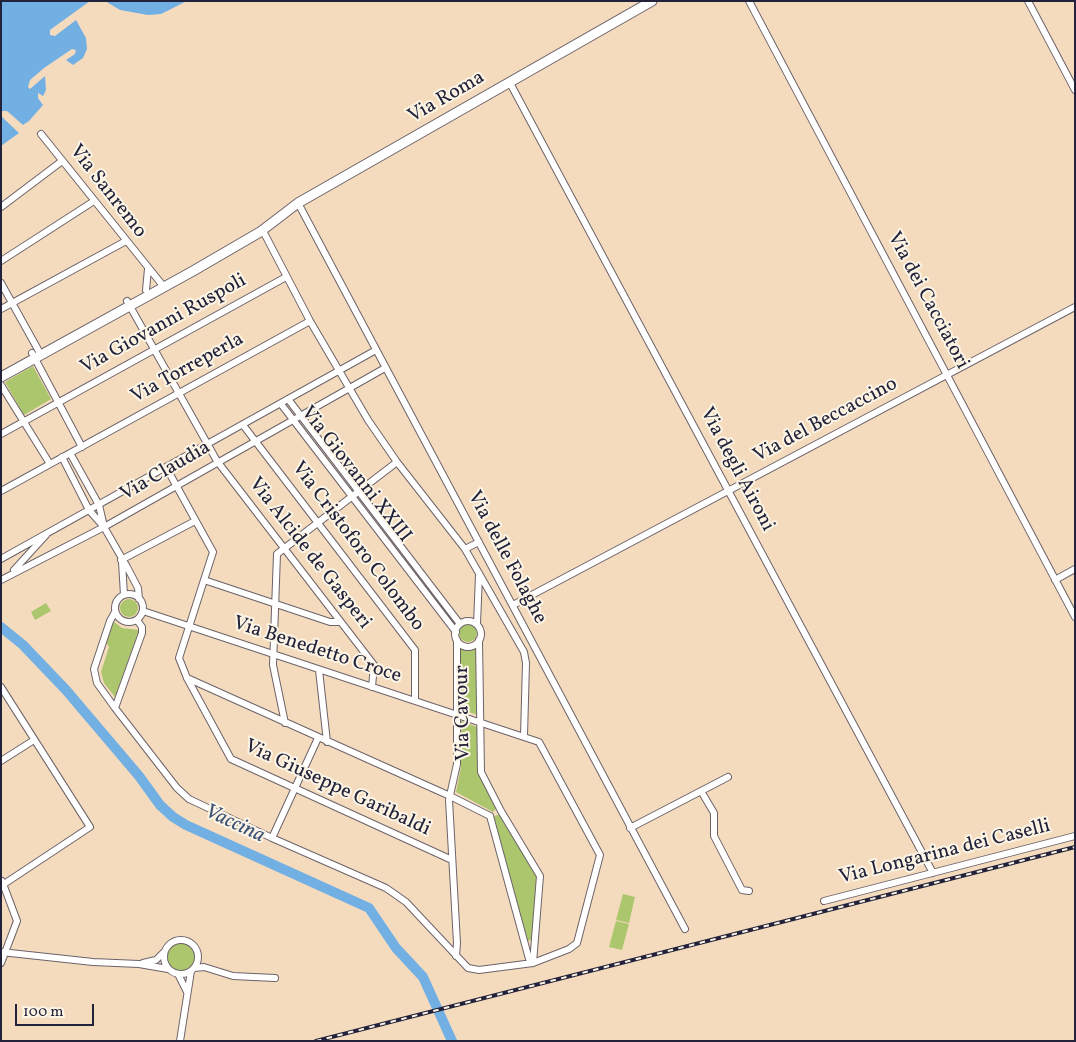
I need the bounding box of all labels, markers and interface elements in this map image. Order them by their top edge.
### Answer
street label: Via Roma [405,67,489,129]
street label: Via Sanremo [63,141,151,243]
street label: Via dei Cacciatori [881,228,973,374]
street label: Via Giovanni Ruspoli [77,270,251,380]
street label: Via Torreperla [127,328,249,410]
street label: Via del Beccaccino [750,373,902,469]
street label: Via Giovanni XXIII [294,402,416,548]
street label: Via degli Aironi [693,404,779,536]
street label: Via Claudia [117,437,215,507]
street label: Via Cristoforo Colombo [285,457,429,637]
street label: Via Alcide de Gasperi [242,473,376,635]
street label: Via delle Folaghe [461,487,551,629]
street label: Via Benedetto Croce [230,612,404,690]
street label: Via Cavour [451,665,477,761]
street label: Via Giuseppe Garibaldi [240,735,434,843]
water label: Vaccina [200,800,268,850]
street label: Via Longarina dei Caselli [837,815,1053,891]
scale bar [18,994,96,1026]
text: 100 m [23,1002,63,1023]

